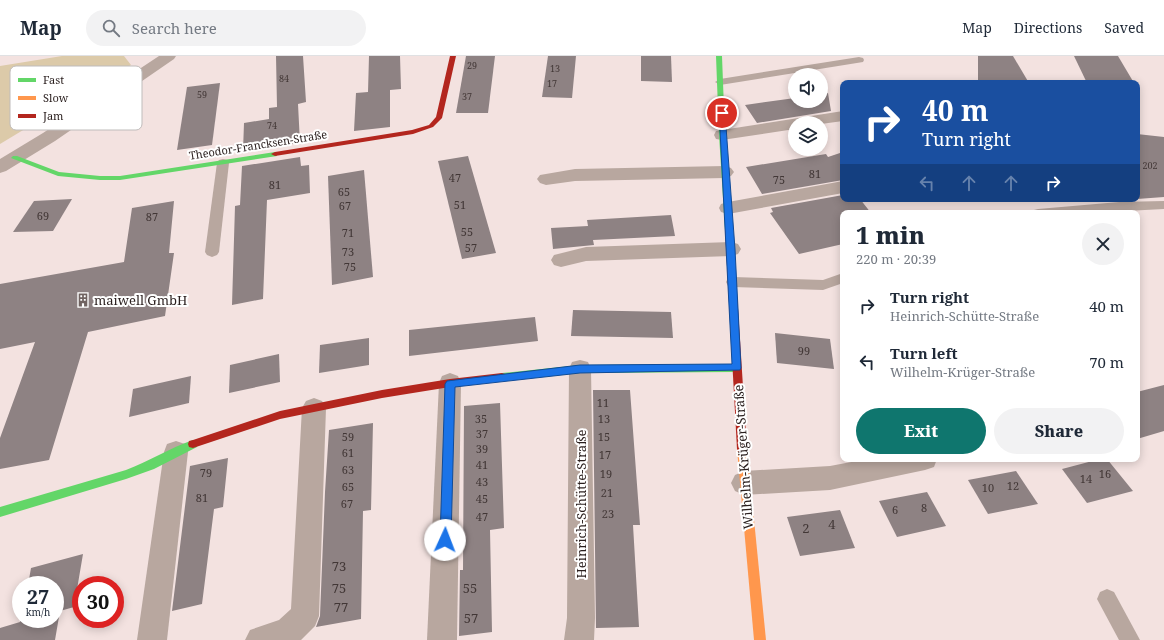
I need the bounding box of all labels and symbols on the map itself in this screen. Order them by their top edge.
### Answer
house number: 29 [467,59,477,72]
house number: 13 [550,62,560,75]
legend [10,66,142,130]
text: Fast [43,72,64,87]
house number: 84 [279,72,289,85]
house number: 17 [547,77,557,90]
house number: 59 [197,88,207,101]
text: Slow [43,90,69,105]
house number: 37 [462,90,472,103]
pin [705,96,739,130]
text: Jam [42,108,64,123]
house number: 74 [267,119,277,132]
street label: Theodor-Francksen-Straße [188,126,328,163]
house number: 202 [1142,159,1158,172]
house number: 81 [809,166,821,181]
house number: 47 [449,170,461,185]
house number: 75 [773,172,785,187]
house number: 81 [269,177,281,192]
house number: 65 [338,184,350,199]
house number: 51 [454,197,466,212]
house number: 67 [339,198,351,213]
house number: 69 [37,208,49,223]
house number: 87 [146,209,158,224]
house number: 55 [461,224,473,239]
house number: 71 [342,225,354,240]
house number: 57 [465,240,477,255]
house number: 73 [342,244,354,259]
house number: 75 [344,259,356,274]
place label: maiwell GmbH [94,291,187,309]
building icon: maiwell GmbH [75,292,91,308]
house number: 99 [798,343,810,358]
street label: Wilhelm-Krüger-Straße [729,384,757,530]
house number: 11 [597,395,609,410]
house number: 35 [475,411,487,426]
house number: 13 [598,411,610,426]
house number: 37 [476,426,488,441]
house number: 59 [342,429,354,444]
street label: Heinrich-Schütte-Straße [572,429,590,579]
house number: 15 [598,429,610,444]
house number: 39 [476,441,488,456]
house number: 61 [342,445,354,460]
house number: 17 [599,447,611,462]
house number: 41 [476,457,488,472]
house number: 63 [342,462,354,477]
house number: 79 [200,465,212,480]
house number: 19 [600,466,612,481]
house number: 16 [1099,466,1111,481]
house number: 14 [1080,471,1092,486]
house number: 43 [476,474,488,489]
house number: 12 [1007,478,1019,493]
house number: 65 [342,479,354,494]
house number: 10 [982,480,994,495]
house number: 21 [601,485,613,500]
house number: 81 [196,490,208,505]
house number: 45 [476,491,488,506]
house number: 67 [341,496,353,511]
house number: 8 [921,500,927,515]
house number: 6 [892,502,898,517]
house number: 23 [602,506,614,521]
house number: 47 [476,509,488,524]
house number: 4 [828,515,836,533]
position arrow [424,519,466,561]
house number: 2 [802,519,810,537]
house number: 73 [332,557,346,575]
speed limit sign: 30 [72,576,124,628]
house number: 75 [332,579,346,597]
house number: 55 [463,579,477,597]
house number: 77 [334,598,348,616]
house number: 57 [464,609,478,627]

